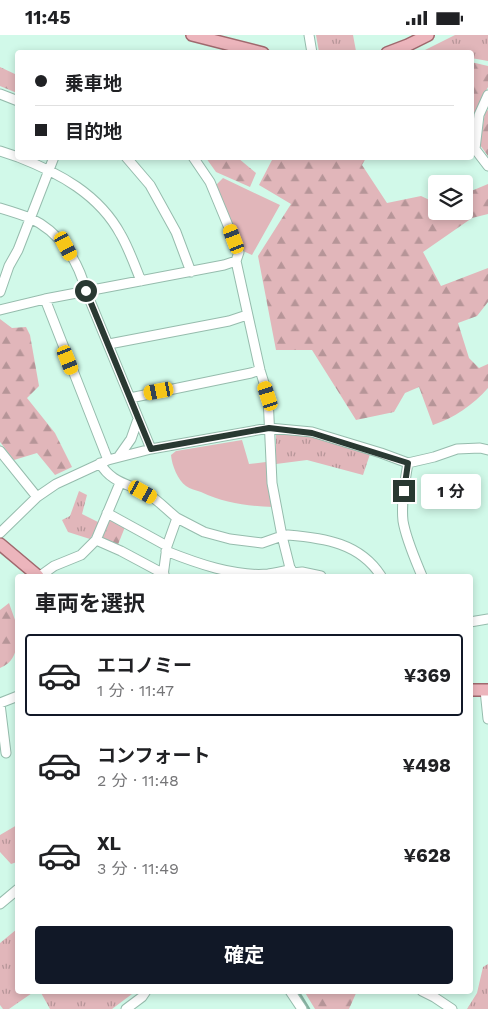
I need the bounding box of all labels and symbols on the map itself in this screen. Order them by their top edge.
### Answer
car [221,222,246,256]
car [52,229,79,263]
route start [75,280,97,302]
car [55,343,80,377]
car [256,379,279,413]
car [142,381,175,401]
callout: 1 分 [422,473,482,509]
car [126,478,159,506]
route end [393,480,415,502]

